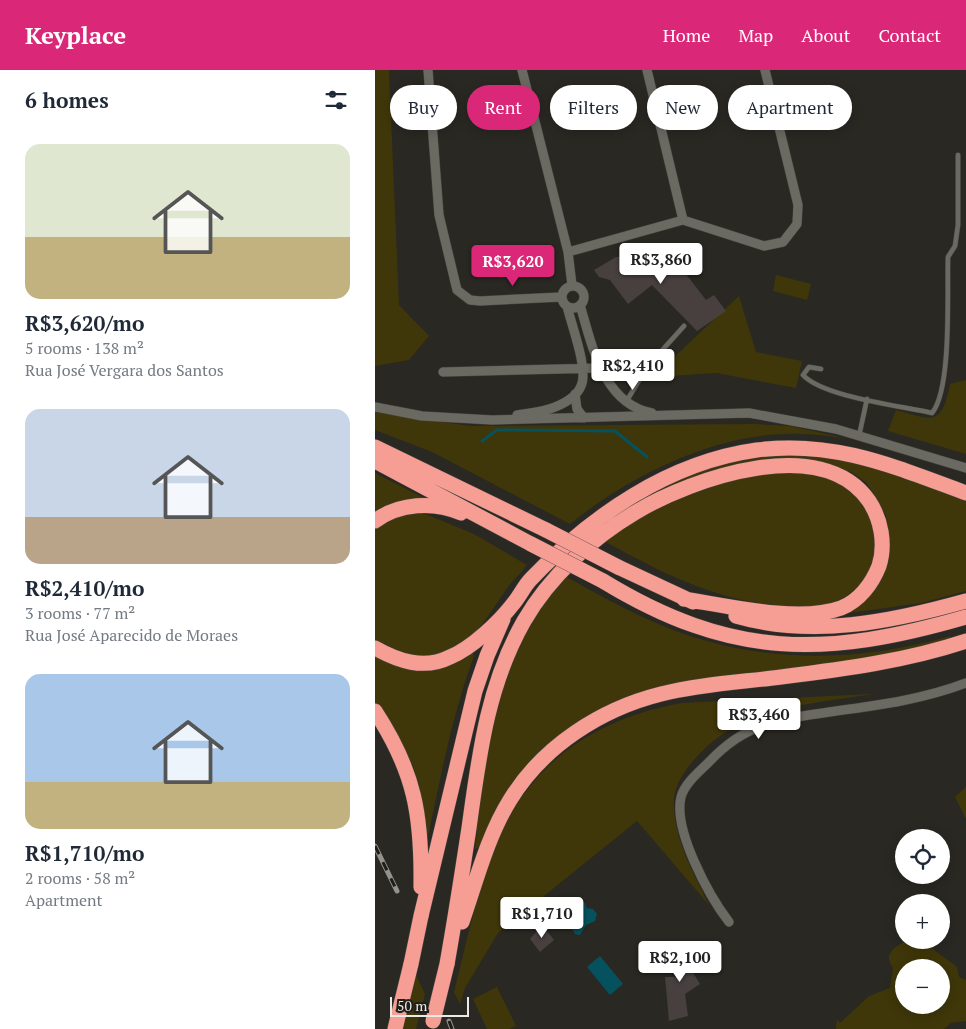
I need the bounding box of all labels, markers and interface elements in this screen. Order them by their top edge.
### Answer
text: Keyplace [25,19,126,51]
text: Home [663,23,710,47]
text: Map [738,23,773,47]
text: About [801,23,850,47]
text: Contact [878,23,941,47]
chip: Buy [390,85,457,130]
chip: Rent [467,85,540,130]
chip: Filters [550,85,637,130]
chip: New [647,85,718,130]
chip: Apartment [728,85,852,130]
text: 6 homes [25,86,109,114]
icon: filters [322,86,350,114]
icon: home [143,177,233,267]
pin: R$3,860 [615,242,707,285]
pin: R$3,620 [467,244,559,287]
text: R$3,860 [630,248,692,270]
text: R$3,620 [482,250,544,272]
text: R$3,620/mo [25,309,145,337]
text: 5 rooms · 138 m² [25,337,144,359]
pin: R$2,410 [587,348,679,391]
text: R$2,410 [602,354,664,376]
text: Rua José Vergara dos Santos [25,359,224,381]
icon: home [143,442,233,532]
text: R$2,410/mo [25,574,145,602]
text: 3 rooms · 77 m² [25,602,135,624]
text: Rua José Aparecido de Moraes [25,624,238,646]
pin: R$3,460 [713,698,805,740]
text: R$3,460 [728,703,790,725]
icon: home [143,707,233,797]
map controls [895,829,950,1014]
button: locate [895,829,950,884]
text: R$1,710/mo [25,839,145,867]
text: 2 rooms · 58 m² [25,867,135,889]
text: Apartment [25,889,102,911]
button: + [895,894,950,949]
pin: R$1,710 [496,896,588,939]
text: R$1,710 [511,902,573,924]
pin: R$2,100 [634,940,726,983]
text: R$2,100 [649,946,711,968]
button: − [895,959,950,1014]
scale bar [390,994,469,1017]
text: 50 m [397,996,427,1015]

